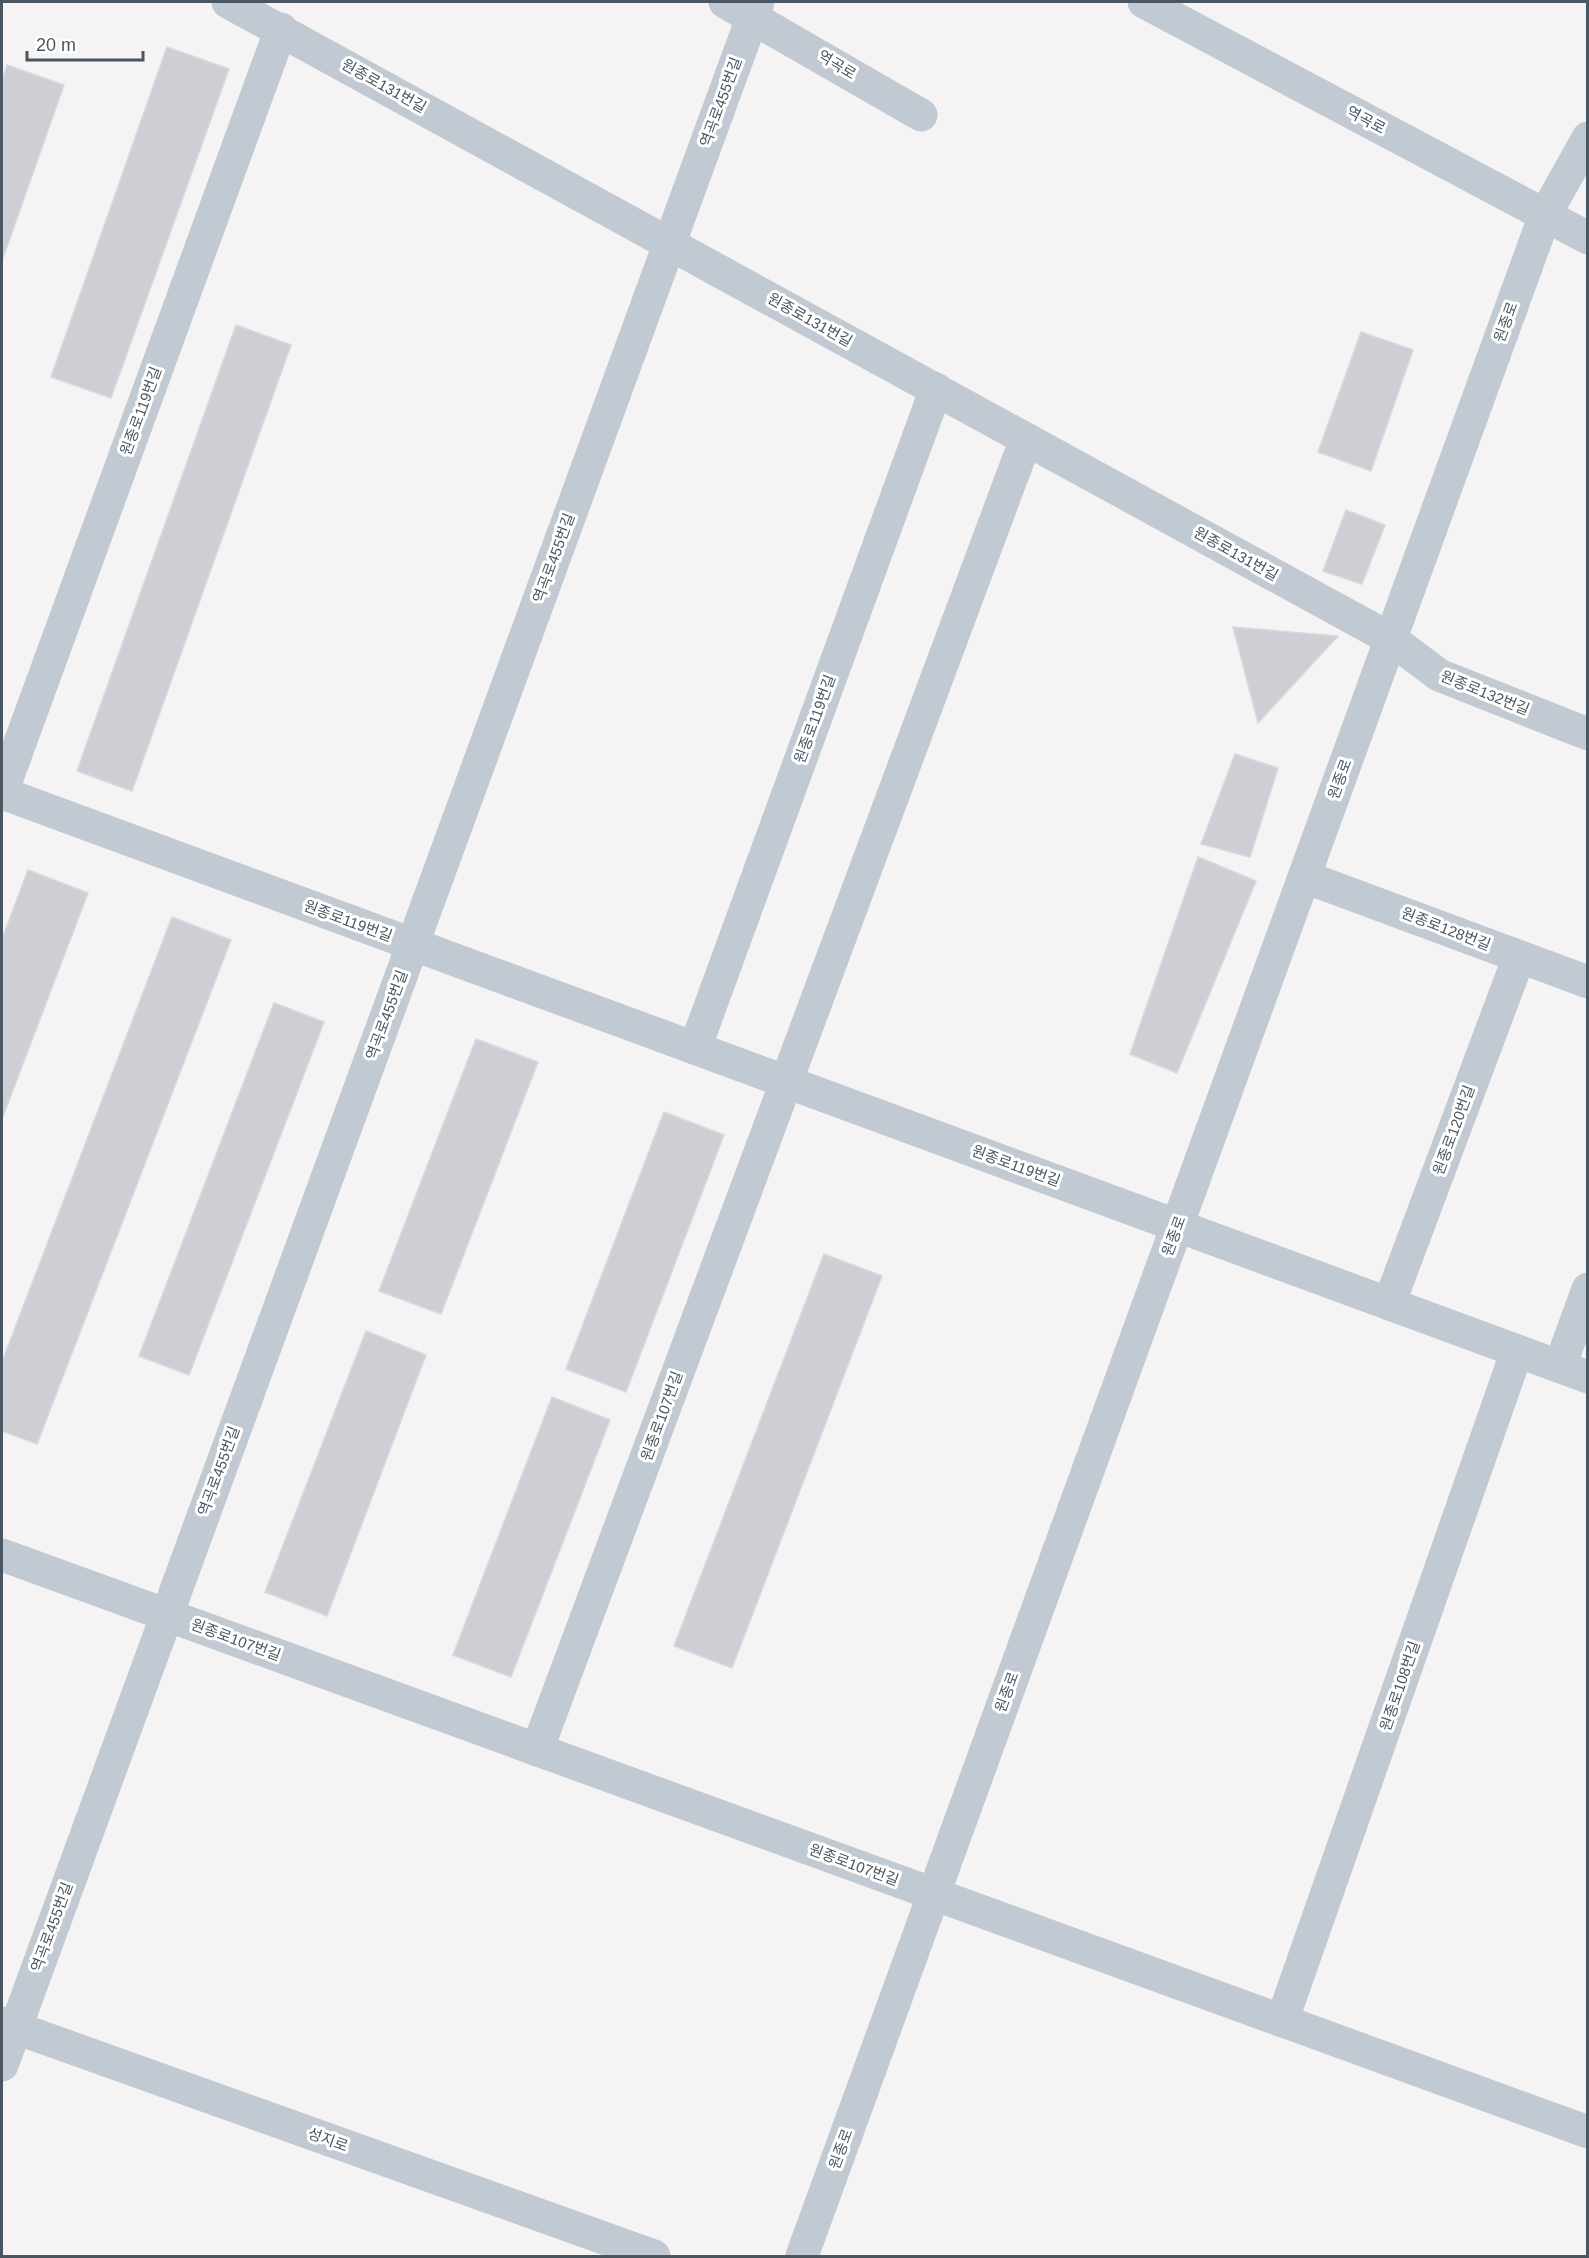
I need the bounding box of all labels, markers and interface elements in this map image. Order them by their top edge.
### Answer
scale bar [27,24,142,62]
text: 20 m [36,35,76,55]
street label: 역곡로 [815,47,859,83]
street label: 원종로131번길 [339,55,429,116]
street label: 역곡로455번길 [696,55,745,149]
street label: 역곡로 [1344,102,1389,137]
street label: 원종로131번길 [765,289,855,350]
street label: 원종로 [1490,299,1521,344]
street label: 원종로119번길 [117,364,164,457]
street label: 역곡로455번길 [529,511,578,605]
street label: 원종로131번길 [1191,523,1281,584]
street label: 원종로132번길 [1438,667,1532,718]
street label: 원종로119번길 [791,672,838,765]
street label: 원종로 [1324,756,1355,801]
street label: 원종로119번길 [302,897,395,944]
street label: 원종로128번길 [1399,904,1493,953]
street label: 역곡로455번길 [362,968,411,1062]
street label: 원종로120번길 [1429,1083,1478,1177]
street label: 원종로119번길 [970,1142,1063,1189]
street label: 원종로 [1158,1213,1189,1258]
street label: 원종로107번길 [637,1369,686,1463]
street label: 역곡로455번길 [194,1424,243,1518]
street label: 원종로107번길 [189,1615,283,1664]
street label: 원종로108번길 [1376,1639,1423,1733]
street label: 원종로 [991,1669,1022,1714]
street label: 원종로107번길 [807,1840,901,1889]
street label: 역곡로455번길 [27,1880,76,1974]
street label: 성지로 [306,2124,351,2155]
street label: 원종로 [825,2126,856,2171]

